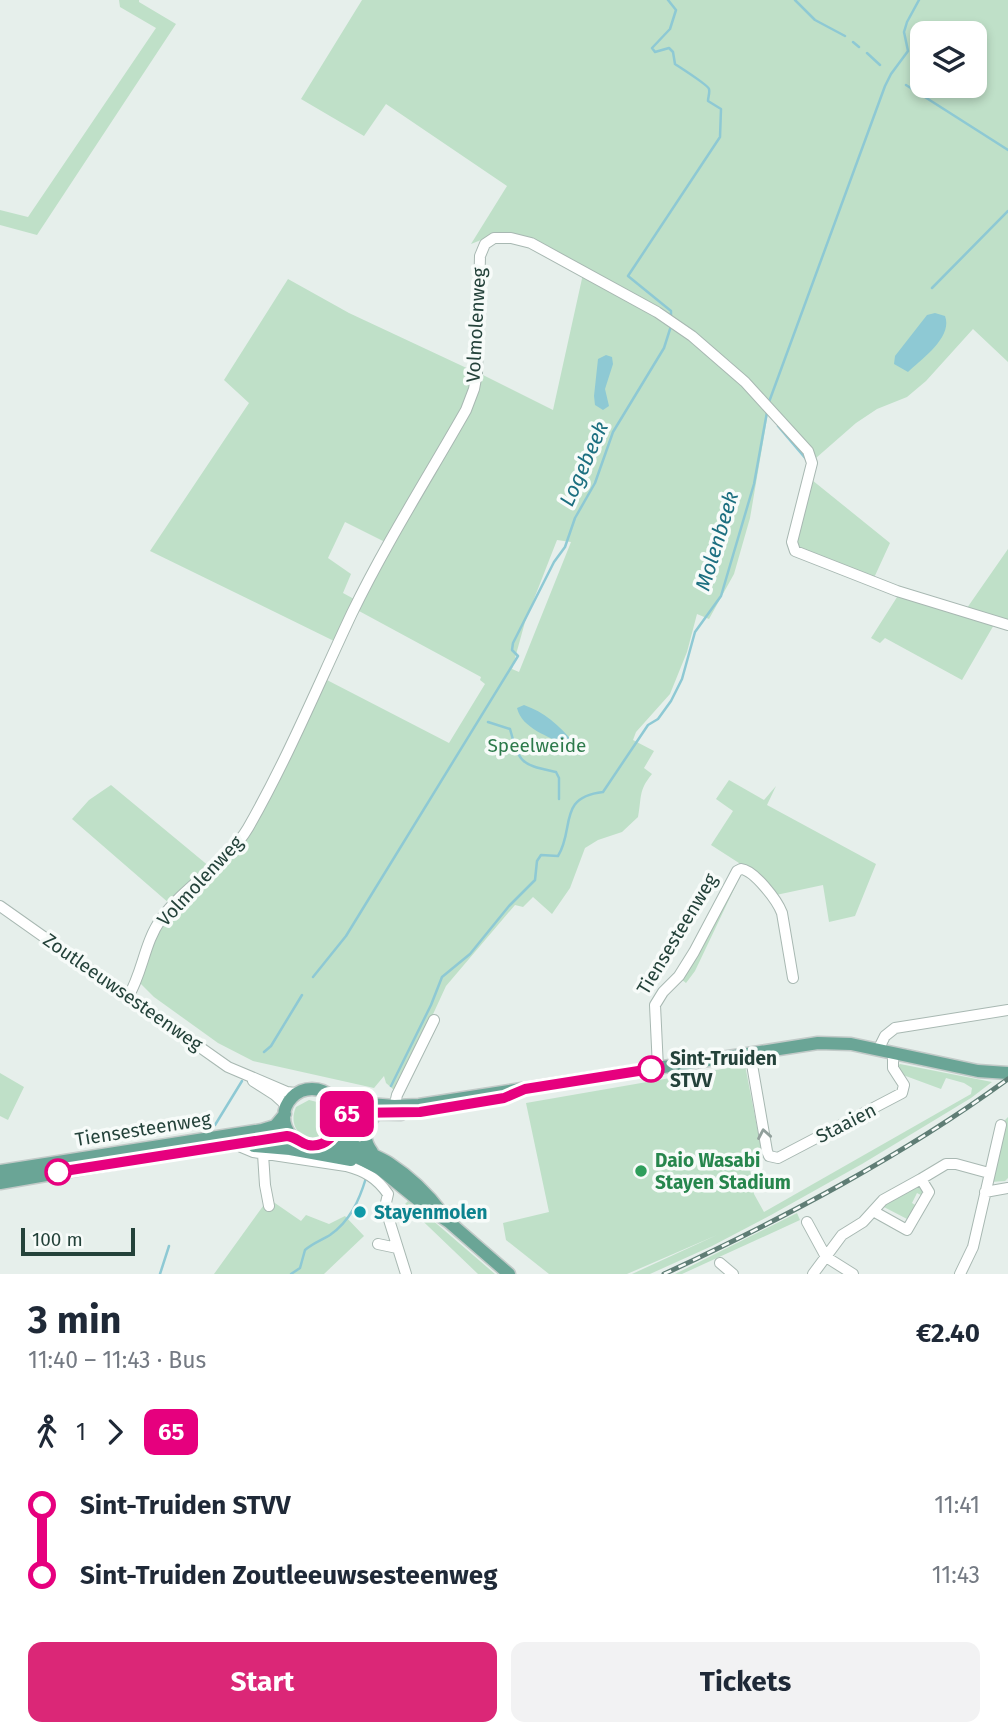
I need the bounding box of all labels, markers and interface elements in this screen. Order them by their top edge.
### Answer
map controls [910,21,987,98]
button: layers [910,21,987,98]
street label: Volmolenweg [462,267,490,383]
water label: Logebeek [554,418,614,510]
water label: Molenbeek [690,488,744,594]
park label: Speelweide [488,734,586,757]
street label: Volmolenweg [152,831,248,931]
street label: Tiensesteenweg [632,869,722,999]
street label: Zoutleeuwsesteenweg [39,928,207,1056]
place label: Sint-Truiden STVV [670,1047,777,1092]
marker: Sint-Truiden STVV [638,1056,664,1082]
line badge: 65 [316,1091,378,1137]
street label: Staaien [812,1098,880,1148]
text: 65 [334,1100,360,1128]
street label: Tiensesteenweg [74,1107,213,1151]
one-way arrow [757,1129,772,1140]
place label: Daio Wasabi Stayen Stadium [655,1149,791,1194]
unlabelled marker [45,1159,71,1185]
marker: Daio Wasabi Stayen Stadium [633,1163,649,1179]
place label: Stayenmolen [374,1201,487,1224]
marker: Stayenmolen [352,1204,368,1220]
scale bar [21,1225,135,1257]
text: 100 m [32,1228,83,1251]
text: 3 min [28,1297,122,1343]
text: €2.40 [916,1318,980,1349]
text: 11:40 – 11:43 · Bus [28,1346,206,1374]
icon: walk [28,1413,66,1451]
icon: forward [96,1413,134,1451]
text: 1 [76,1418,86,1446]
text: 65 [158,1418,184,1446]
text: Sint-Truiden STVV [80,1490,291,1521]
text: 11:41 [934,1491,980,1519]
text: Sint-Truiden Zoutleeuwsesteenweg [80,1560,497,1591]
text: 11:43 [932,1561,980,1589]
button: Start [28,1642,497,1722]
button: Tickets [511,1642,980,1722]

